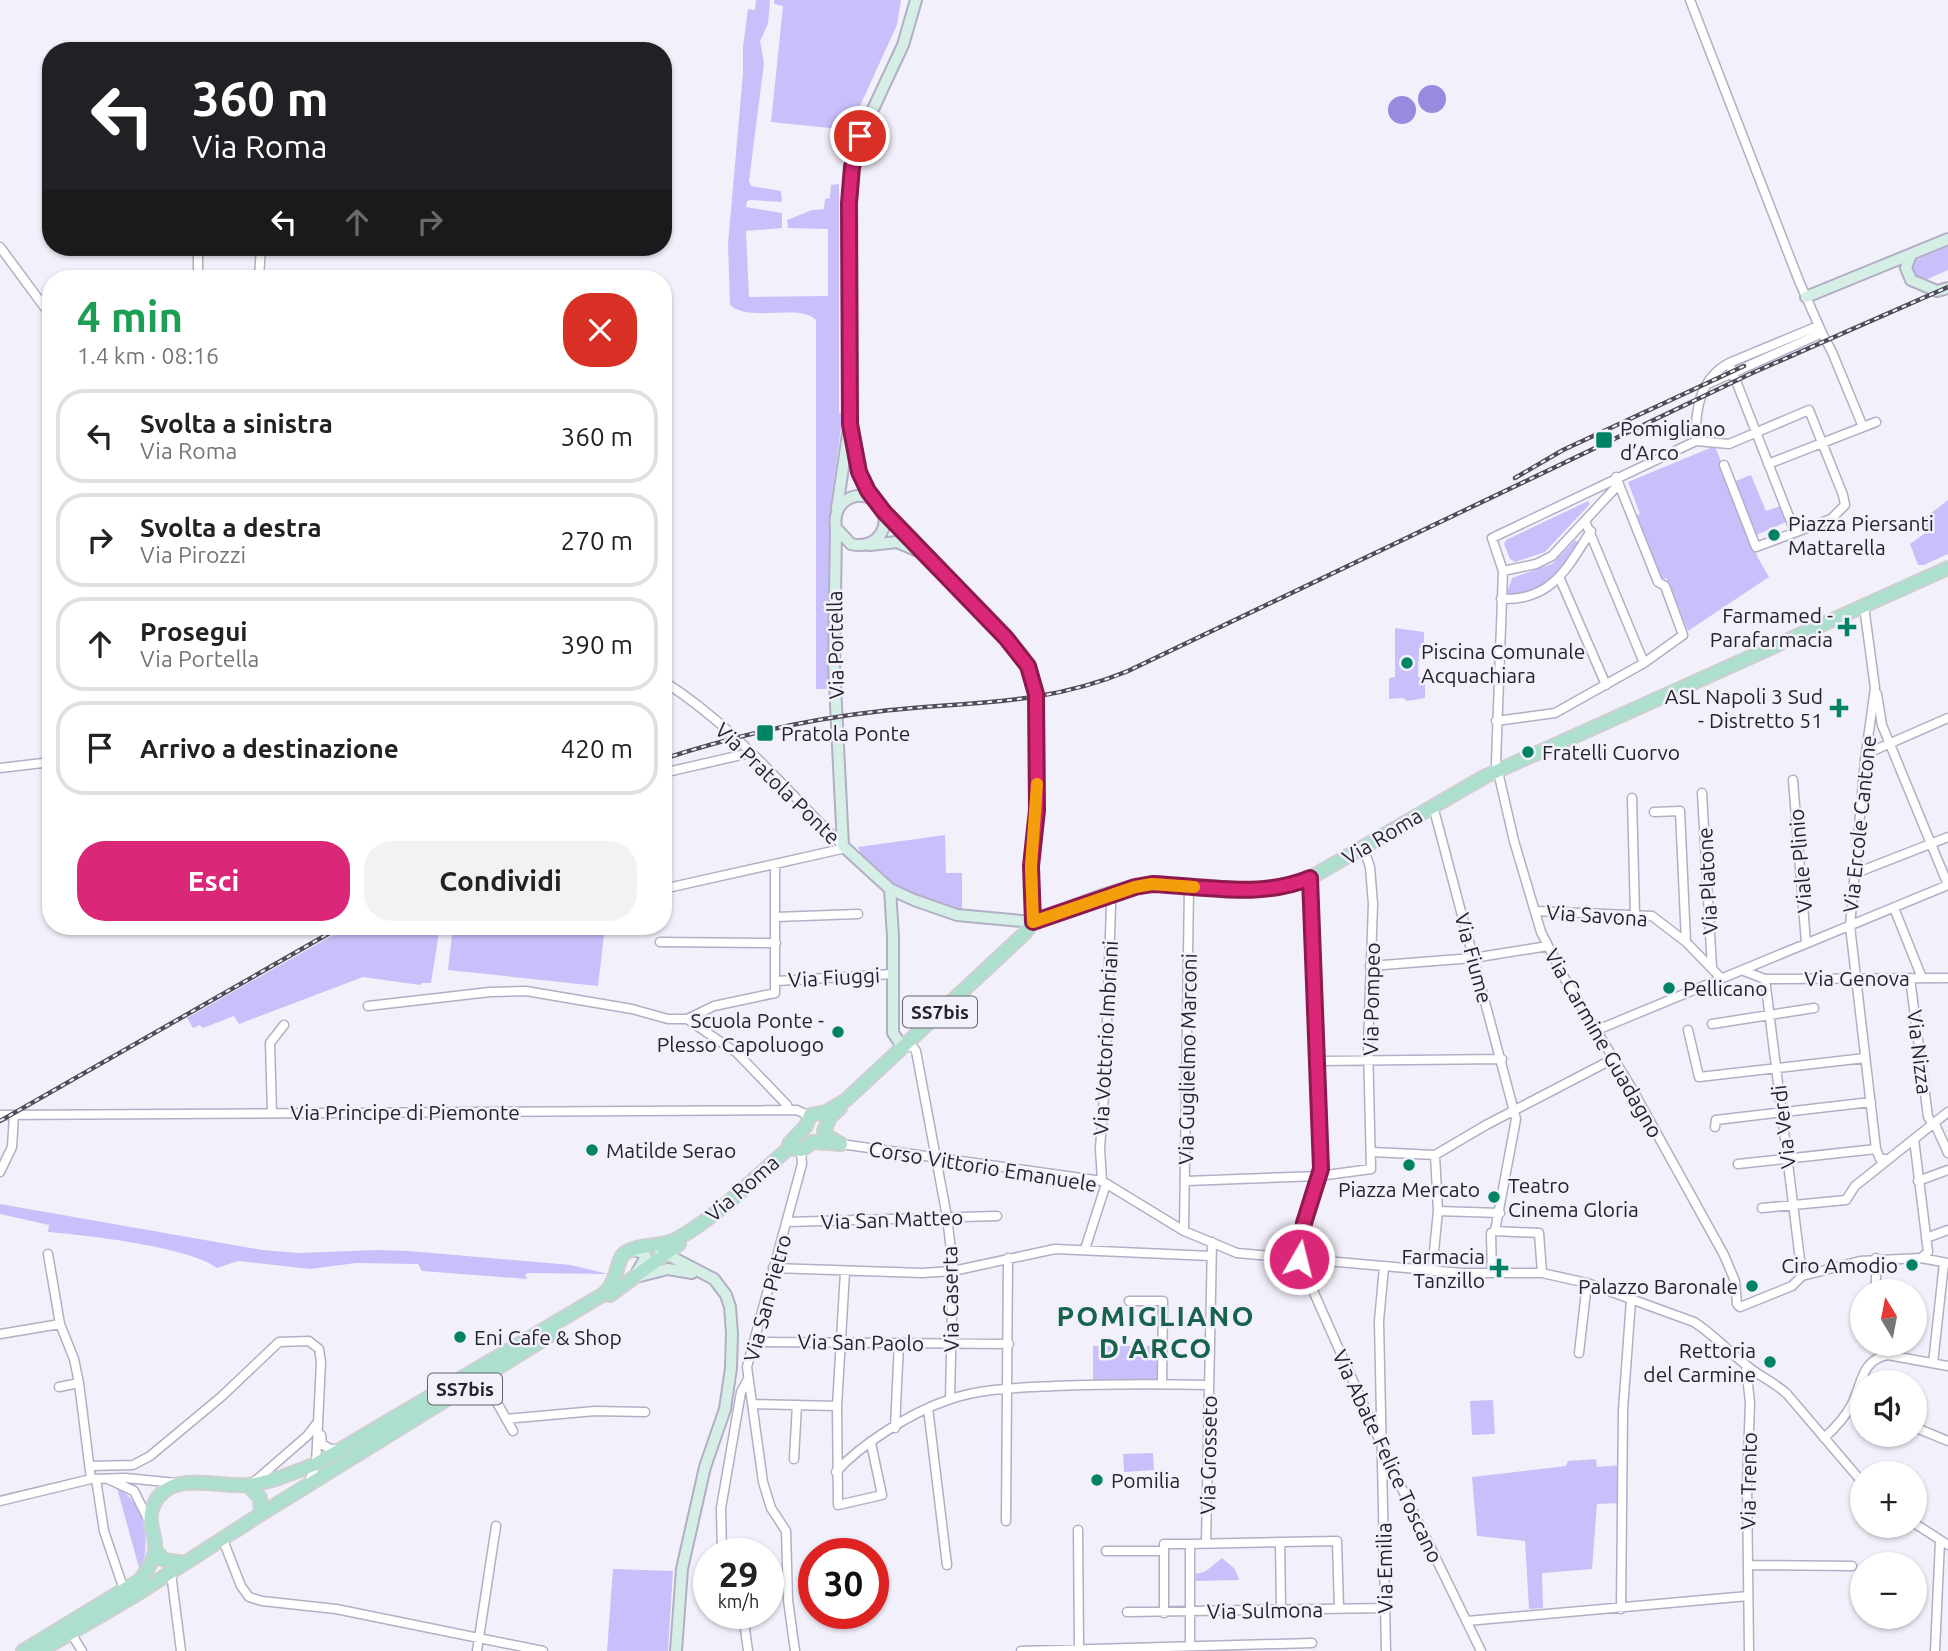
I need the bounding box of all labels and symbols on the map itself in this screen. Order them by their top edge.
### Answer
pin [830,106,890,166]
place label: Pomigliano d’Arco [1620,416,1726,464]
marker: Pomigliano d’Arco [1594,430,1614,450]
place label: Piazza Piersanti Mattarella [1788,511,1934,559]
marker: Piazza Piersanti Mattarella [1766,527,1782,543]
street label: Via Portella [822,590,848,700]
place label: Farmamed - Parafarmacia [1710,603,1833,651]
marker: Farmamed - Parafarmacia [1839,619,1855,635]
place label: Piscina Comunale Acquachiara [1421,639,1585,687]
marker: Piscina Comunale Acquachiara [1399,655,1415,671]
place label: ASL Napoli 3 Sud - Distretto 51 [1665,684,1823,732]
marker: ASL Napoli 3 Sud - Distretto 51 [1829,698,1849,718]
street label: Via Pratola Ponte [711,717,845,849]
place label: Pratola Ponte [781,721,910,745]
marker: Pratola Ponte [755,723,775,743]
street label: Via Ercole Cantone [1838,734,1880,914]
place label: Fratelli Cuorvo [1542,740,1680,764]
marker: Fratelli Cuorvo [1520,744,1536,760]
street label: Via Roma [1338,803,1426,869]
street label: Viale Plinio [1783,808,1817,914]
street label: Via Platone [1692,827,1722,935]
street label: Via Savona [1545,899,1649,931]
street label: Via Fiume [1450,910,1498,1006]
street label: Via Vottorio Imbriani [1088,940,1122,1136]
street label: Via Pompeo [1358,942,1384,1056]
street label: Via Carmine Guadagno [1540,944,1668,1142]
street label: Via Guglielmo Marconi [1173,953,1201,1165]
street label: Via Fiuggi [787,963,881,991]
street label: Via Genova [1804,966,1910,990]
place label: Pellicano [1683,976,1768,1000]
marker: Pellicano [1661,980,1677,996]
road number: SS7bis [903,996,977,1028]
place label: Scuola Ponte - Plesso Capoluogo [657,1008,824,1056]
street label: Via Nizza [1903,1008,1937,1096]
marker: Scuola Ponte - Plesso Capoluogo [830,1024,846,1040]
street label: Via Verdi [1766,1084,1800,1170]
street label: Via Principe di Piemonte [290,1100,520,1124]
street label: Corso Vittorio Emanuele [867,1136,1099,1196]
place label: Matilde Serao [606,1138,736,1162]
marker: Matilde Serao [584,1142,600,1158]
street label: Via Roma [701,1150,783,1226]
marker: Piazza Mercato [1401,1157,1417,1173]
place label: Teatro Cinema Gloria [1508,1173,1639,1221]
place label: Piazza Mercato [1338,1177,1480,1201]
marker: Teatro Cinema Gloria [1486,1189,1502,1205]
street label: Via San Matteo [820,1205,964,1233]
position arrow [1262,1222,1336,1296]
street label: Via San Pietro [738,1232,796,1364]
place label: Farmacia Tanzillo [1401,1244,1485,1292]
street label: Via Caserta [937,1246,963,1352]
place label: Ciro Amodio [1781,1253,1898,1277]
marker: Ciro Amodio [1904,1257,1920,1273]
marker: Farmacia Tanzillo [1491,1260,1507,1276]
place label: Palazzo Baronale [1578,1274,1738,1298]
marker: Palazzo Baronale [1744,1278,1760,1294]
north arrow [1850,1279,1927,1356]
district label: POMIGLIANO D'ARCO [1057,1300,1255,1363]
place label: Eni Cafe & Shop [474,1325,622,1349]
marker: Eni Cafe & Shop [452,1329,468,1345]
street label: Via San Paolo [798,1329,924,1355]
place label: Rettoria del Carmine [1643,1338,1756,1386]
street label: Via Abate Felice Toscano [1328,1346,1448,1566]
marker: Rettoria del Carmine [1762,1354,1778,1370]
road number: SS7bis [428,1373,502,1404]
street label: Via Grosseto [1195,1395,1221,1515]
street label: Via Trento [1735,1432,1761,1530]
place label: Pomilia [1111,1468,1180,1492]
marker: Pomilia [1089,1472,1105,1488]
street label: Via Emilia [1371,1522,1397,1614]
speed limit sign: 30 [798,1538,889,1629]
street label: Via Sulmona [1207,1597,1323,1623]

